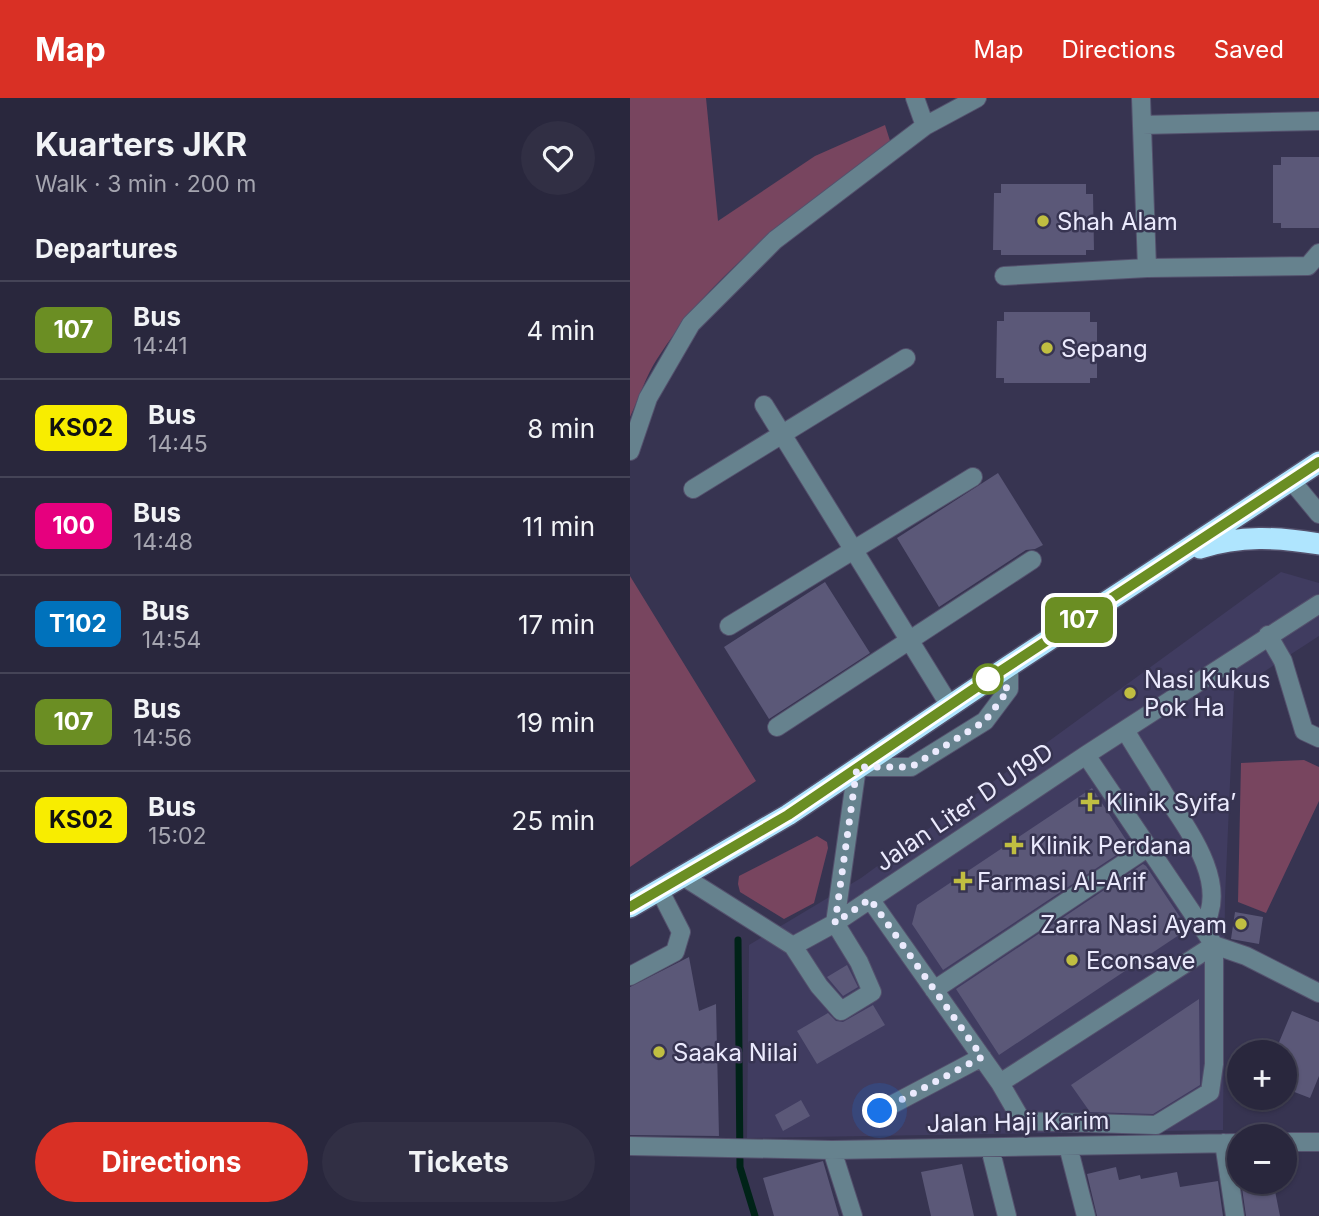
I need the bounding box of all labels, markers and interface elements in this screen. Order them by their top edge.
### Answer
text: Map [35,29,106,69]
text: Map [974,35,1023,64]
text: Directions [1061,35,1176,64]
text: Saved [1214,35,1284,64]
button: heart [521,121,595,195]
text: Kuarters JKR [35,124,247,164]
text: Walk · 3 min · 200 m [35,170,256,198]
place label: Shah Alam [1057,207,1178,236]
marker: Shah Alam [1035,213,1051,229]
text: Departures [35,233,178,264]
text: Bus [133,301,181,332]
text: 107 [53,315,94,344]
text: 4 min [526,315,595,346]
text: 14:41 [133,332,188,360]
place label: Sepang [1061,334,1148,363]
marker: Sepang [1039,340,1055,356]
text: Bus [148,399,196,430]
text: KS02 [49,413,113,442]
text: 8 min [527,413,595,444]
text: 14:45 [148,430,208,458]
text: Bus [133,497,181,528]
text: 100 [52,511,95,540]
text: 11 min [522,511,595,542]
text: 14:48 [133,528,193,556]
text: Bus [142,595,190,626]
line badge: 107 [1039,597,1119,643]
text: 107 [1059,605,1099,634]
text: T102 [49,609,107,638]
text: 17 min [518,609,595,640]
text: 14:54 [142,626,201,654]
unlabelled marker [973,664,1003,694]
place label: Nasi Kukus Pok Ha [1144,665,1270,722]
marker: Nasi Kukus Pok Ha [1122,685,1138,701]
text: Bus [133,693,181,724]
text: 107 [53,707,94,736]
text: 19 min [517,707,595,738]
text: 14:56 [133,724,192,752]
street label: Jalan Liter D U19D [870,737,1058,877]
place label: Klinik Syifa’ [1106,788,1236,817]
text: Bus [148,791,196,822]
marker: Klinik Syifa’ [1080,792,1100,812]
text: KS02 [49,805,113,834]
text: 25 min [512,805,595,836]
text: 15:02 [148,822,207,850]
place label: Klinik Perdana [1030,831,1191,860]
marker: Klinik Perdana [1004,835,1024,855]
place label: Farmasi Al-Arif [977,867,1147,896]
marker: Farmasi Al-Arif [955,873,971,889]
place label: Zarra Nasi Ayam [1040,910,1227,939]
marker: Zarra Nasi Ayam [1233,916,1249,932]
place label: Econsave [1086,946,1196,975]
marker: Econsave [1064,952,1080,968]
place label: Saaka Nilai [673,1038,798,1067]
map controls [1227,1040,1297,1194]
button: + [1227,1040,1297,1110]
marker: Saaka Nilai [651,1044,667,1060]
your location [862,1093,897,1128]
street label: Jalan Haji Karim [926,1106,1110,1138]
button: Directions [35,1122,308,1202]
button: Tickets [322,1122,595,1202]
button: − [1227,1124,1297,1194]

